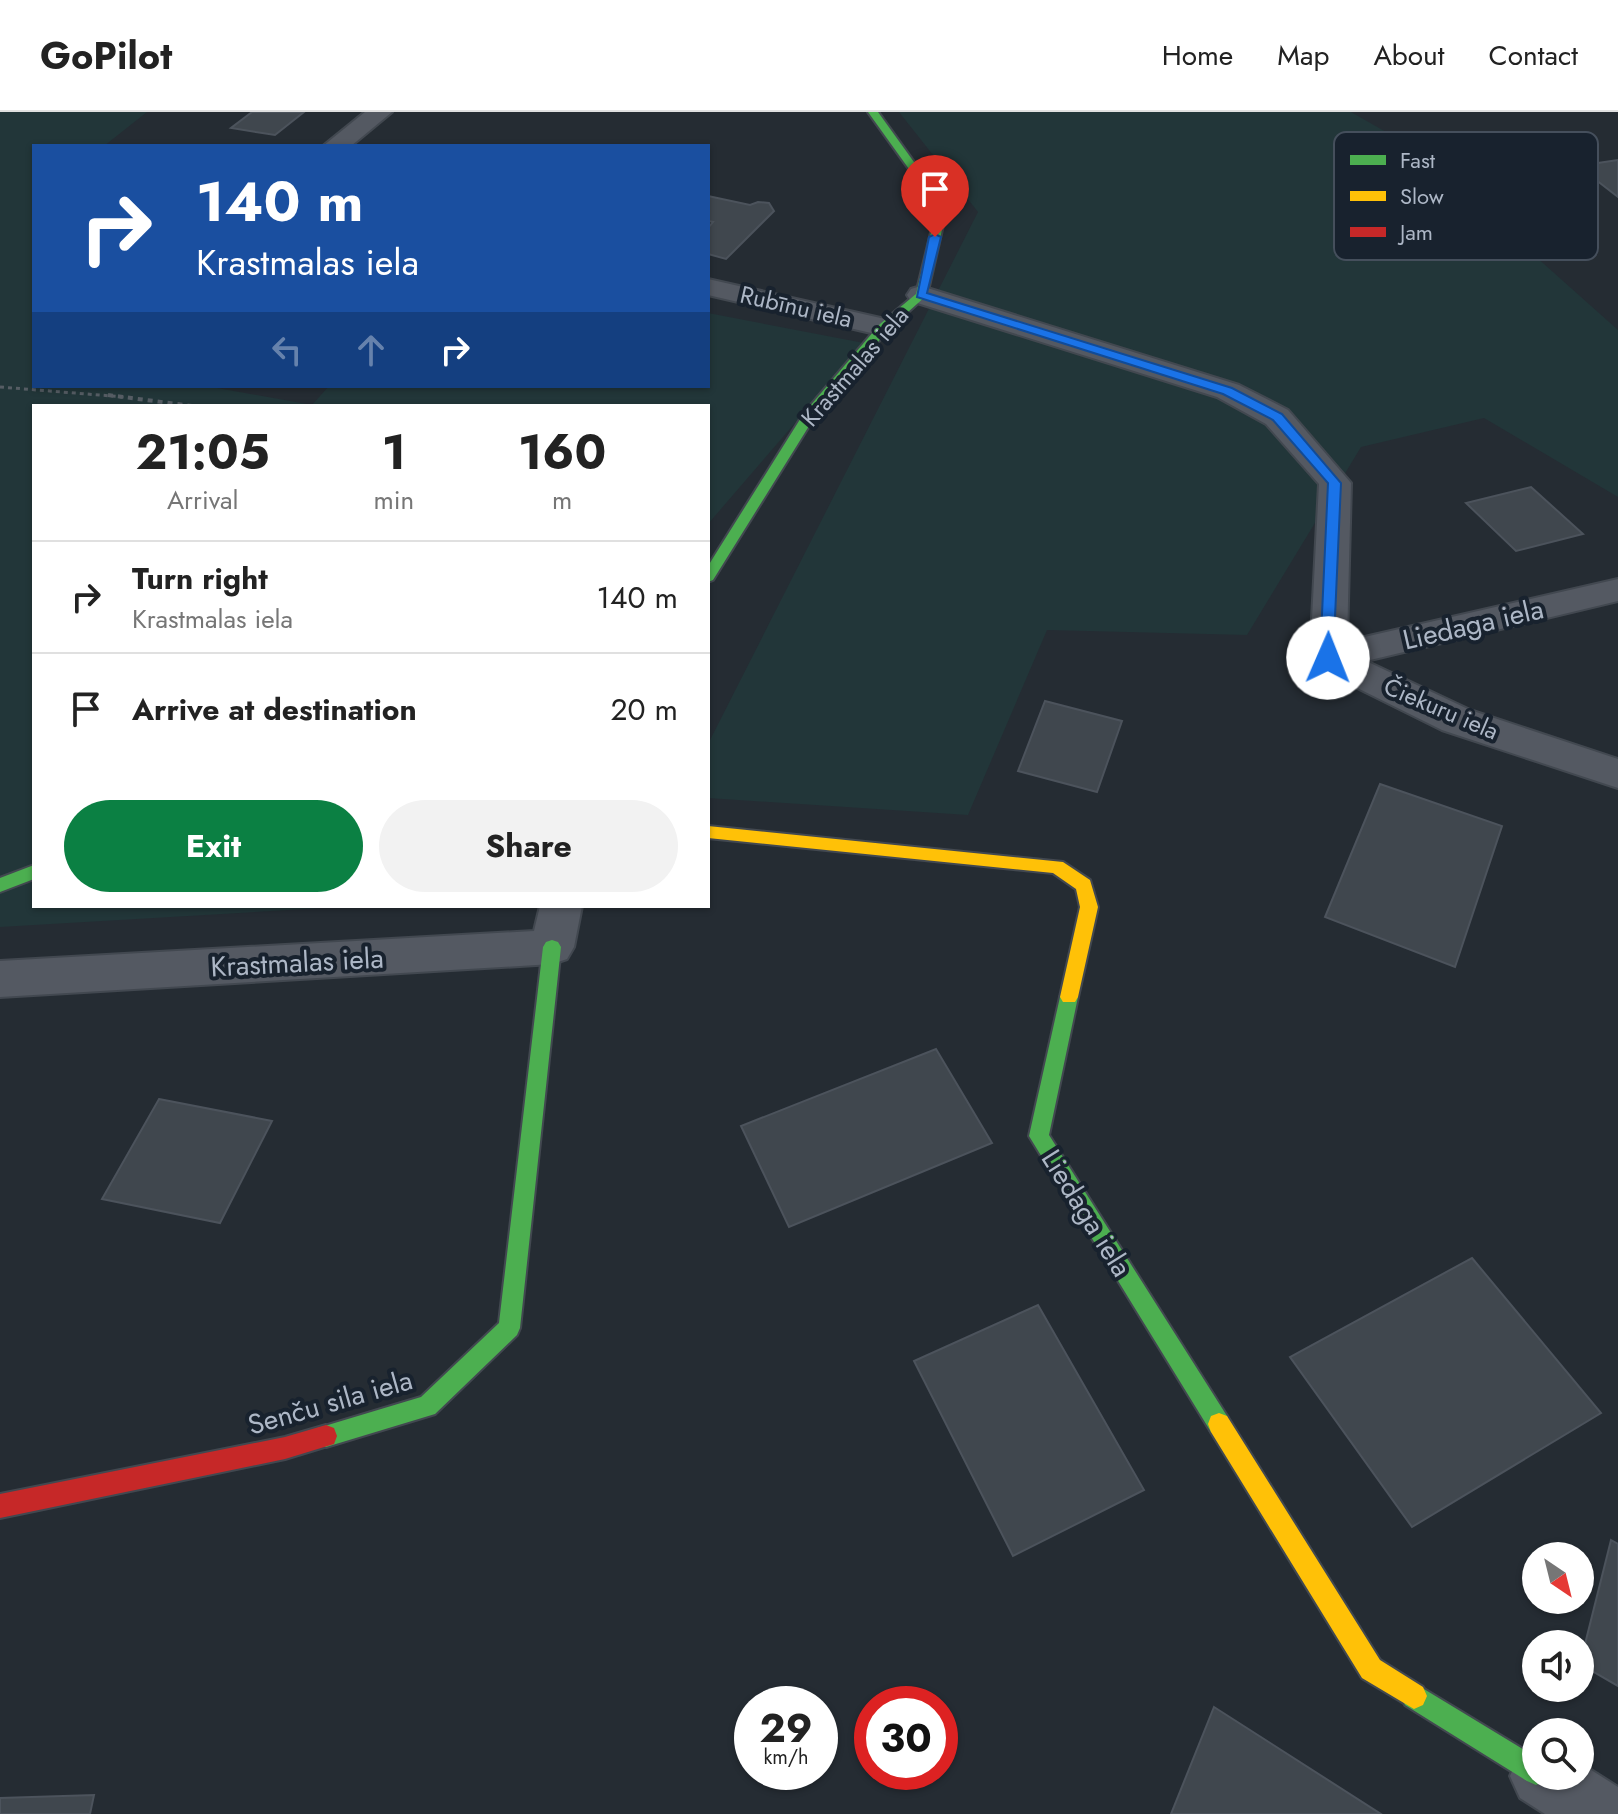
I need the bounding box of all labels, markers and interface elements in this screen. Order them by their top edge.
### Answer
text: GoPilot [40,28,172,83]
text: Home [1162,35,1233,76]
text: Map [1277,35,1329,76]
text: About [1373,35,1445,76]
text: Contact [1489,35,1578,76]
legend [1334,132,1598,260]
text: Fast [1400,144,1436,176]
pin [901,155,969,237]
text: 140 m [196,161,363,242]
icon: arrive [913,167,957,211]
icon: right [64,176,168,280]
text: Slow [1400,180,1444,212]
text: Jam [1397,216,1433,248]
text: Krastmalas iela [196,236,419,288]
street label: Rubīnu iela [737,277,856,336]
street label: Krastmalas iela [793,299,917,434]
icon: left [265,328,309,372]
icon: ahead [349,328,393,372]
icon: right [433,328,477,372]
text: 21:05 [136,418,270,487]
text: 1 [382,418,406,487]
text: 160 [518,418,606,487]
text: Arrival [167,481,239,519]
text: min [374,481,414,519]
text: m [552,481,572,519]
text: Turn right [132,557,268,600]
icon: right [64,575,108,619]
text: 140 m [597,576,678,619]
street label: Liedaga iela [1399,588,1547,661]
text: Krastmalas iela [132,600,293,638]
position arrow [1286,616,1370,700]
street label: Čiekuru iela [1378,669,1504,748]
icon: arrive [64,687,108,731]
text: Arrive at destination [132,688,417,731]
text: 20 m [611,688,678,731]
button: Exit [64,800,363,892]
button: Share [379,800,678,892]
street label: Krastmalas iela [209,937,385,988]
street label: Liedaga iela [1031,1142,1142,1285]
street label: Senču sila iela [243,1359,417,1446]
north arrow [1522,1542,1594,1614]
map controls [1522,1542,1594,1790]
button: sound [1522,1630,1594,1702]
speed limit sign: 30 [854,1686,958,1790]
text: 29 [760,1699,813,1757]
button: search [1522,1718,1594,1790]
text: km/h [763,1743,809,1772]

